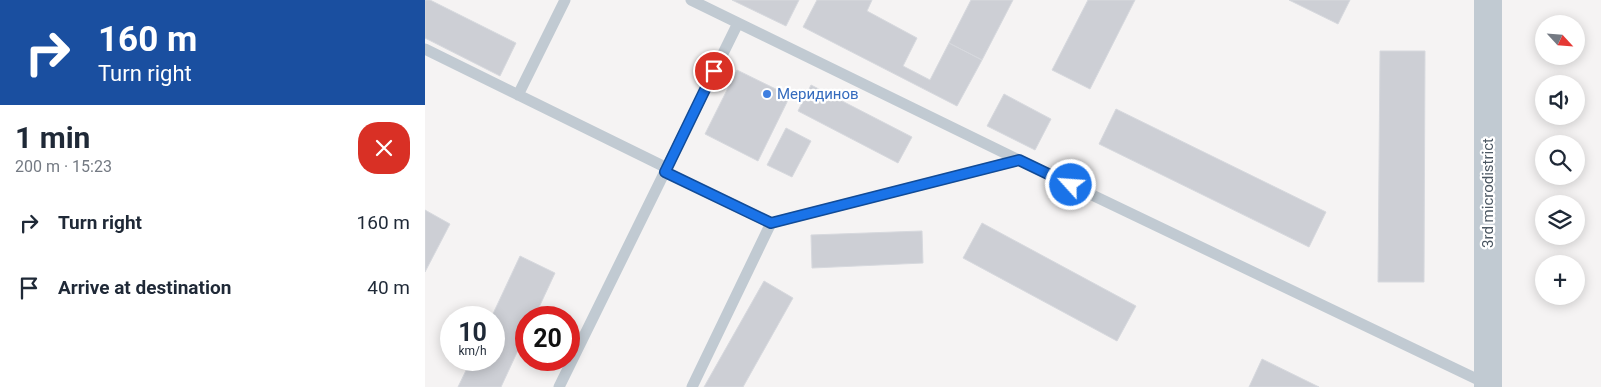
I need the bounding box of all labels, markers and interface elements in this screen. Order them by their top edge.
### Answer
north arrow [1535,15,1585,65]
map controls [1535,15,1585,305]
text: 160 m [98,19,197,60]
icon: right [15,20,80,85]
pin [693,50,735,92]
icon: arrive [700,57,728,85]
text: Turn right [98,61,192,86]
button: sound [1535,75,1585,125]
place label: Меридинов [777,85,859,103]
marker: Меридинов [761,88,773,100]
text: 1 min [15,120,90,155]
button: close [358,122,410,174]
button: search [1535,135,1585,185]
street label: 3rd microdistrict [1479,138,1497,248]
text: 200 m · 15:23 [15,157,112,176]
position arrow [1044,158,1096,210]
button: layers [1535,195,1585,245]
icon: right [15,209,43,237]
text: Turn right [58,211,142,234]
text: 160 m [357,211,410,234]
button: + [1535,255,1585,305]
icon: arrive [15,274,43,302]
text: Arrive at destination [58,276,231,299]
text: 40 m [367,276,410,299]
speed limit sign: 20 [515,306,580,371]
text: 10 [458,318,487,347]
text: km/h [458,344,487,358]

